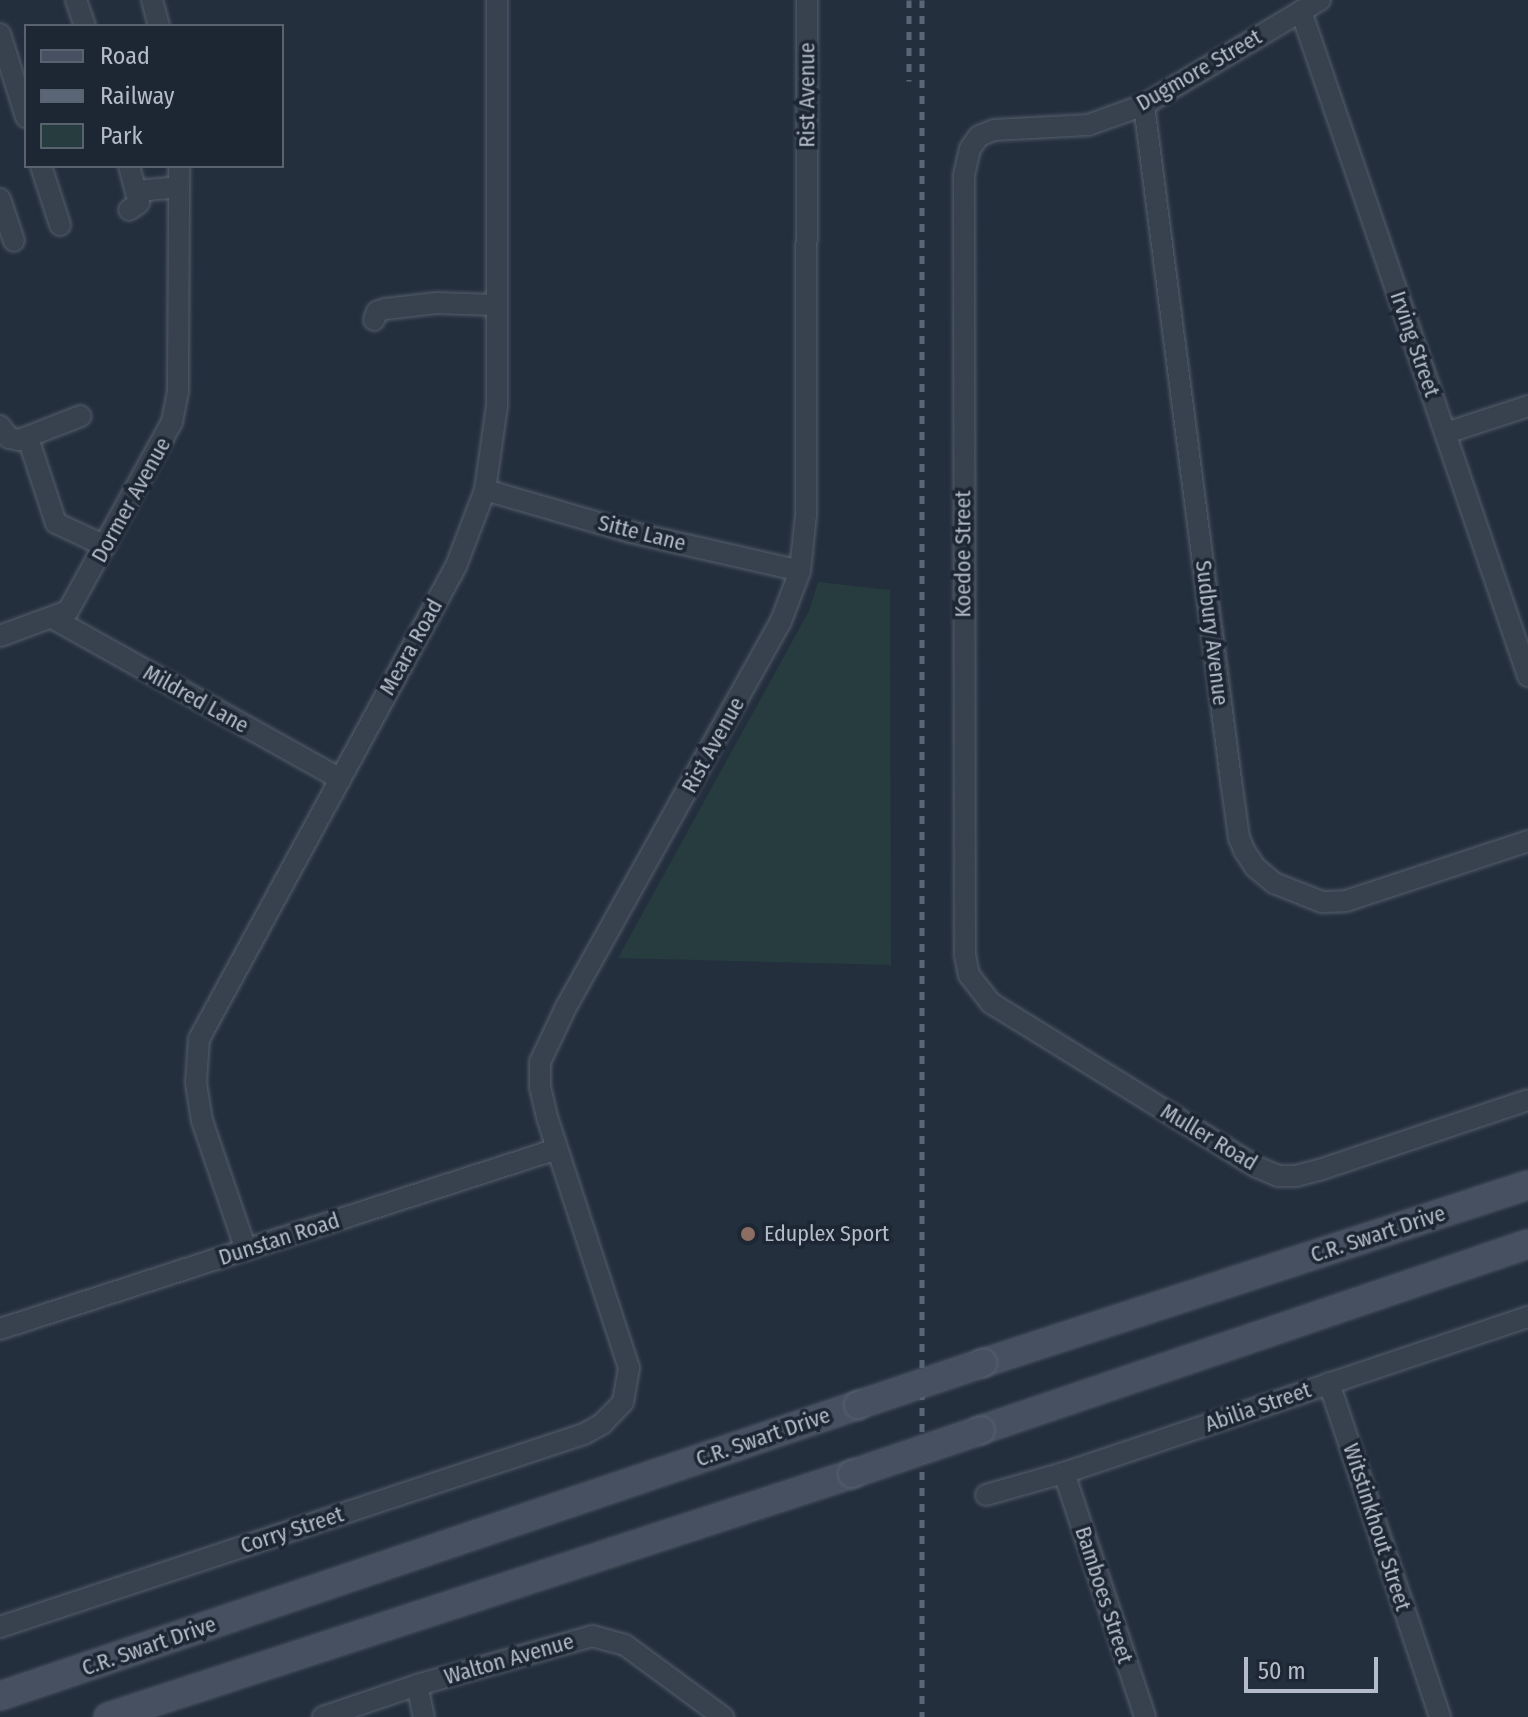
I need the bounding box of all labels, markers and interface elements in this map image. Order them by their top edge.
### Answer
street label: Dugmore Street [1132,23,1266,117]
legend [24,24,284,168]
text: Road [100,42,150,70]
street label: Rist Avenue [794,42,820,148]
text: Railway [100,82,175,110]
text: Park [100,122,143,150]
street label: Irving Street [1385,288,1445,400]
street label: Dormer Avenue [86,433,176,567]
street label: Koedoe Street [950,490,976,618]
street label: Sitte Lane [595,509,689,557]
street label: Sudbury Avenue [1190,559,1234,707]
street label: Meara Road [374,594,448,700]
street label: Mildred Lane [139,659,253,739]
street label: Rist Avenue [676,693,750,797]
street label: Muller Road [1156,1098,1262,1176]
street label: C.R. Swart Drive [1307,1200,1449,1268]
street label: Dunstan Road [215,1207,343,1271]
place label: Eduplex Sport [764,1221,889,1247]
marker: Eduplex Sport [739,1225,757,1243]
street label: Abilia Street [1202,1377,1314,1437]
street label: C.R. Swart Drive [692,1402,834,1472]
street label: Witstinkhout Street [1338,1440,1416,1614]
street label: Corry Street [237,1501,347,1559]
street label: Bamboes Street [1069,1523,1139,1667]
street label: C.R. Swart Drive [78,1611,220,1681]
street label: Walton Avenue [441,1628,577,1690]
scale bar [1248,1641,1382,1691]
text: 50 m [1258,1657,1306,1685]

